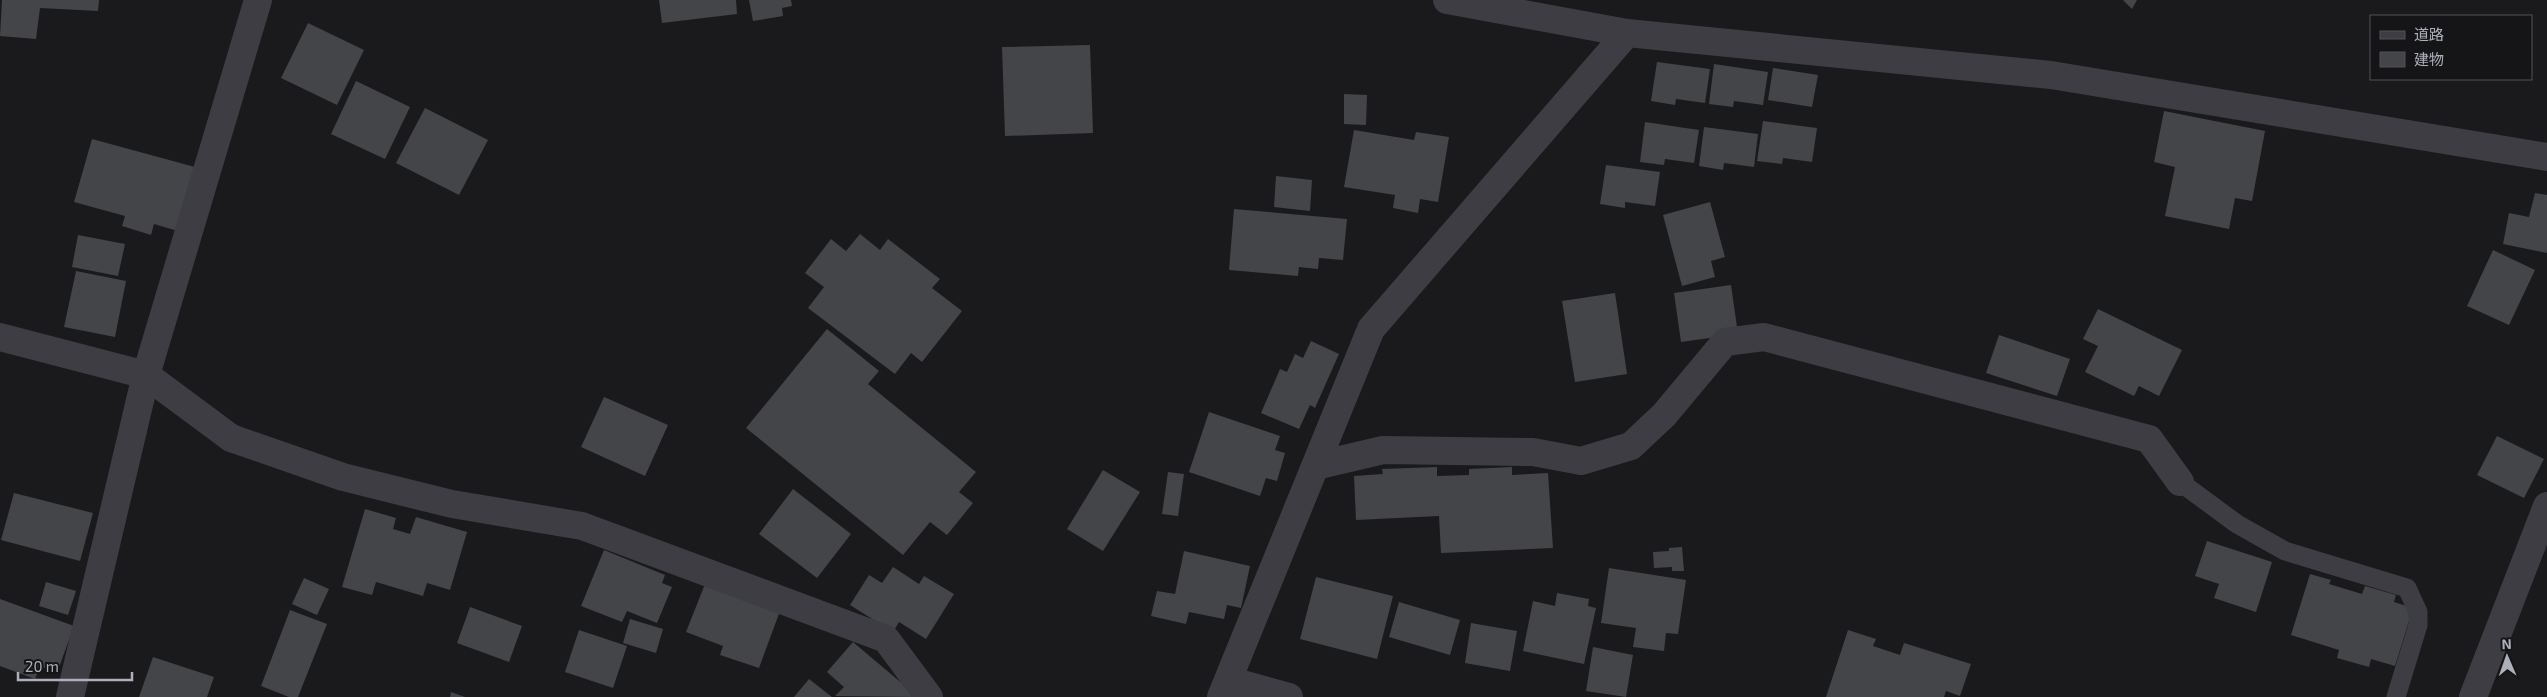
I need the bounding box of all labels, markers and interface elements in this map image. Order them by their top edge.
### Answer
legend [2370,15,2532,80]
text: 道路 [2414,25,2444,43]
text: 建物 [2414,50,2444,68]
north arrow [2482,632,2532,682]
text: N [2501,635,2512,652]
scale bar [18,650,131,682]
text: 20 m [25,657,59,675]

